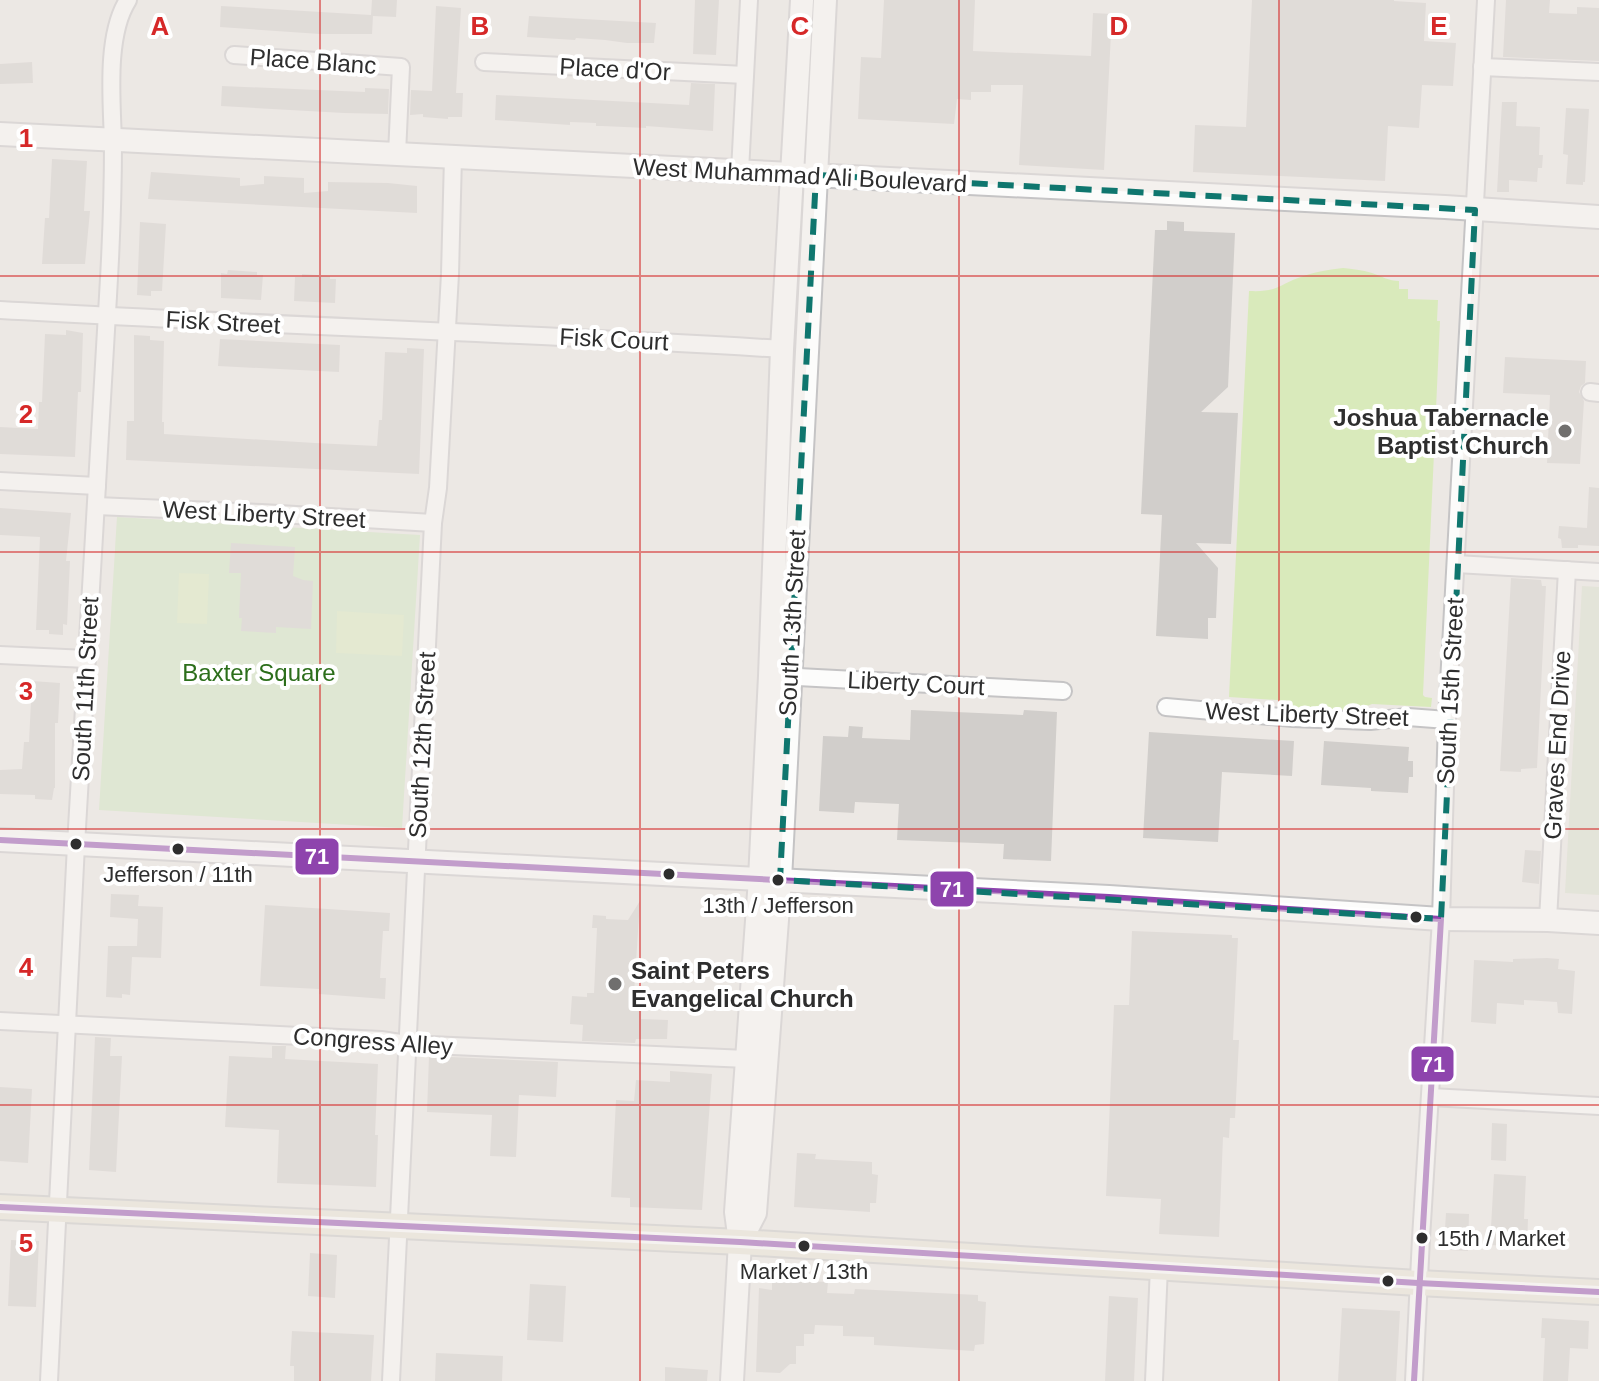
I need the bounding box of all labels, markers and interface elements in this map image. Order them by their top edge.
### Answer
text: A [151,11,170,41]
text: B [471,11,489,41]
text: C [791,11,810,41]
text: D [1110,11,1128,41]
text: E [1430,11,1448,41]
street label: Place Blanc [249,43,377,79]
street label: Place d'Or [559,53,671,85]
text: 1 [19,123,33,153]
street label: West Muhammad Ali Boulevard [632,153,968,197]
street label: Fisk Street [165,306,281,338]
street label: Fisk Court [559,323,670,355]
text: 2 [19,399,33,429]
place label: Joshua Tabernacle Baptist Church [1333,404,1549,459]
marker: Joshua Tabernacle Baptist Church [1556,422,1574,440]
street label: West Liberty Street [162,495,367,533]
street label: South 13th Street [774,529,810,717]
street label: South 11th Street [67,596,103,782]
street label: South 15th Street [1432,597,1468,785]
street label: Graves End Drive [1539,650,1575,840]
street label: South 12th Street [404,651,440,839]
park label: Baxter Square [182,659,336,686]
street label: Liberty Court [847,666,986,700]
text: 3 [19,676,33,706]
street label: West Liberty Street [1205,697,1410,731]
unlabelled marker [68,836,84,852]
line badge: 71 [294,837,340,876]
marker: Jefferson / 11th [170,841,186,857]
text: 71 [305,844,329,869]
place label: Jefferson / 11th [103,862,253,887]
unlabelled marker [661,866,677,882]
line badge: 71 [929,870,975,908]
marker: 13th / Jefferson [770,872,786,888]
text: 71 [940,877,964,902]
place label: 13th / Jefferson [702,893,854,918]
unlabelled marker [1408,909,1424,925]
text: 4 [19,952,34,982]
place label: Saint Peters Evangelical Church [631,957,854,1012]
marker: Saint Peters Evangelical Church [606,975,624,993]
street label: Congress Alley [292,1022,454,1060]
line badge: 71 [1410,1045,1455,1083]
text: 71 [1421,1052,1445,1077]
place label: 15th / Market [1437,1226,1565,1251]
text: 5 [19,1228,33,1258]
marker: 15th / Market [1414,1230,1430,1246]
marker: Market / 13th [796,1238,812,1254]
place label: Market / 13th [740,1259,868,1284]
unlabelled marker [1380,1273,1396,1289]

